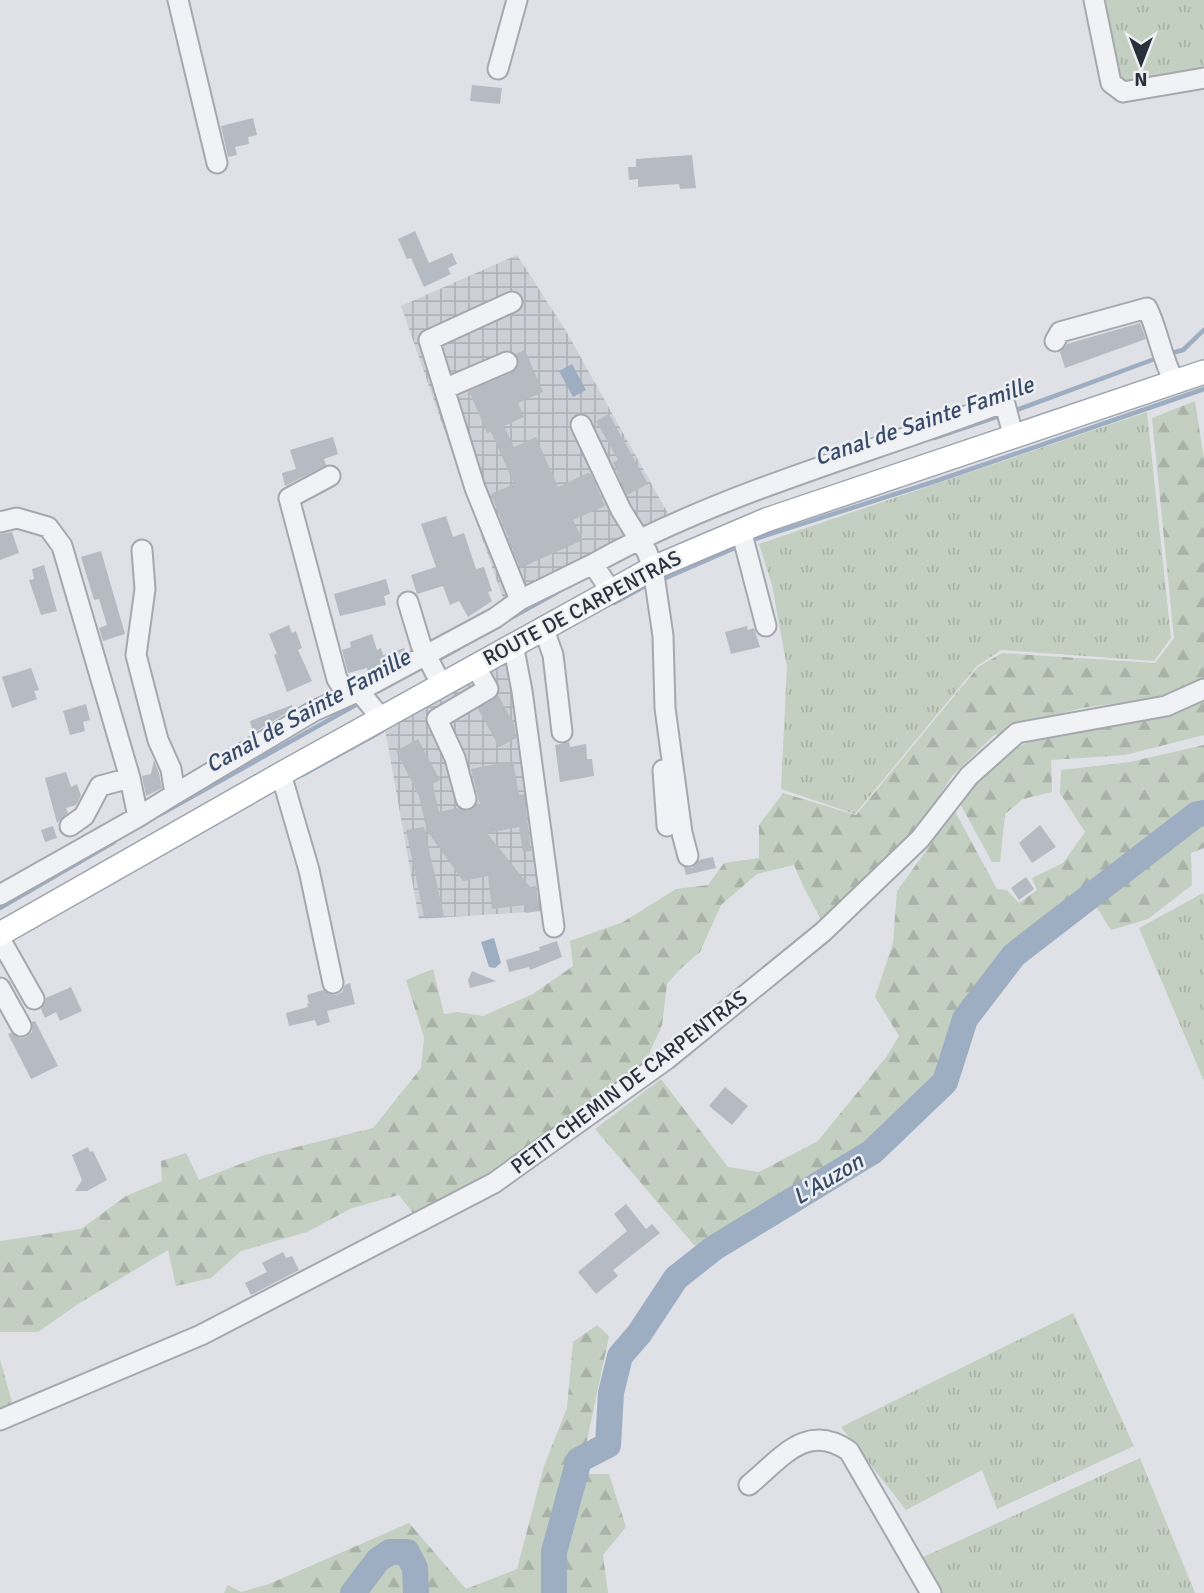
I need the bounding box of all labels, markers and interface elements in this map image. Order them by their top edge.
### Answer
north arrow [1106,28,1176,98]
text: N [1134,67,1148,91]
water label: Canal de Sainte Famille [811,369,1039,472]
street label: ROUTE DE CARPENTRAS [478,545,686,671]
water label: Canal de Sainte Famille [200,642,417,779]
street label: PETIT CHEMIN DE CARPENTRAS [505,984,753,1180]
water label: L'Auzon [787,1146,870,1211]

